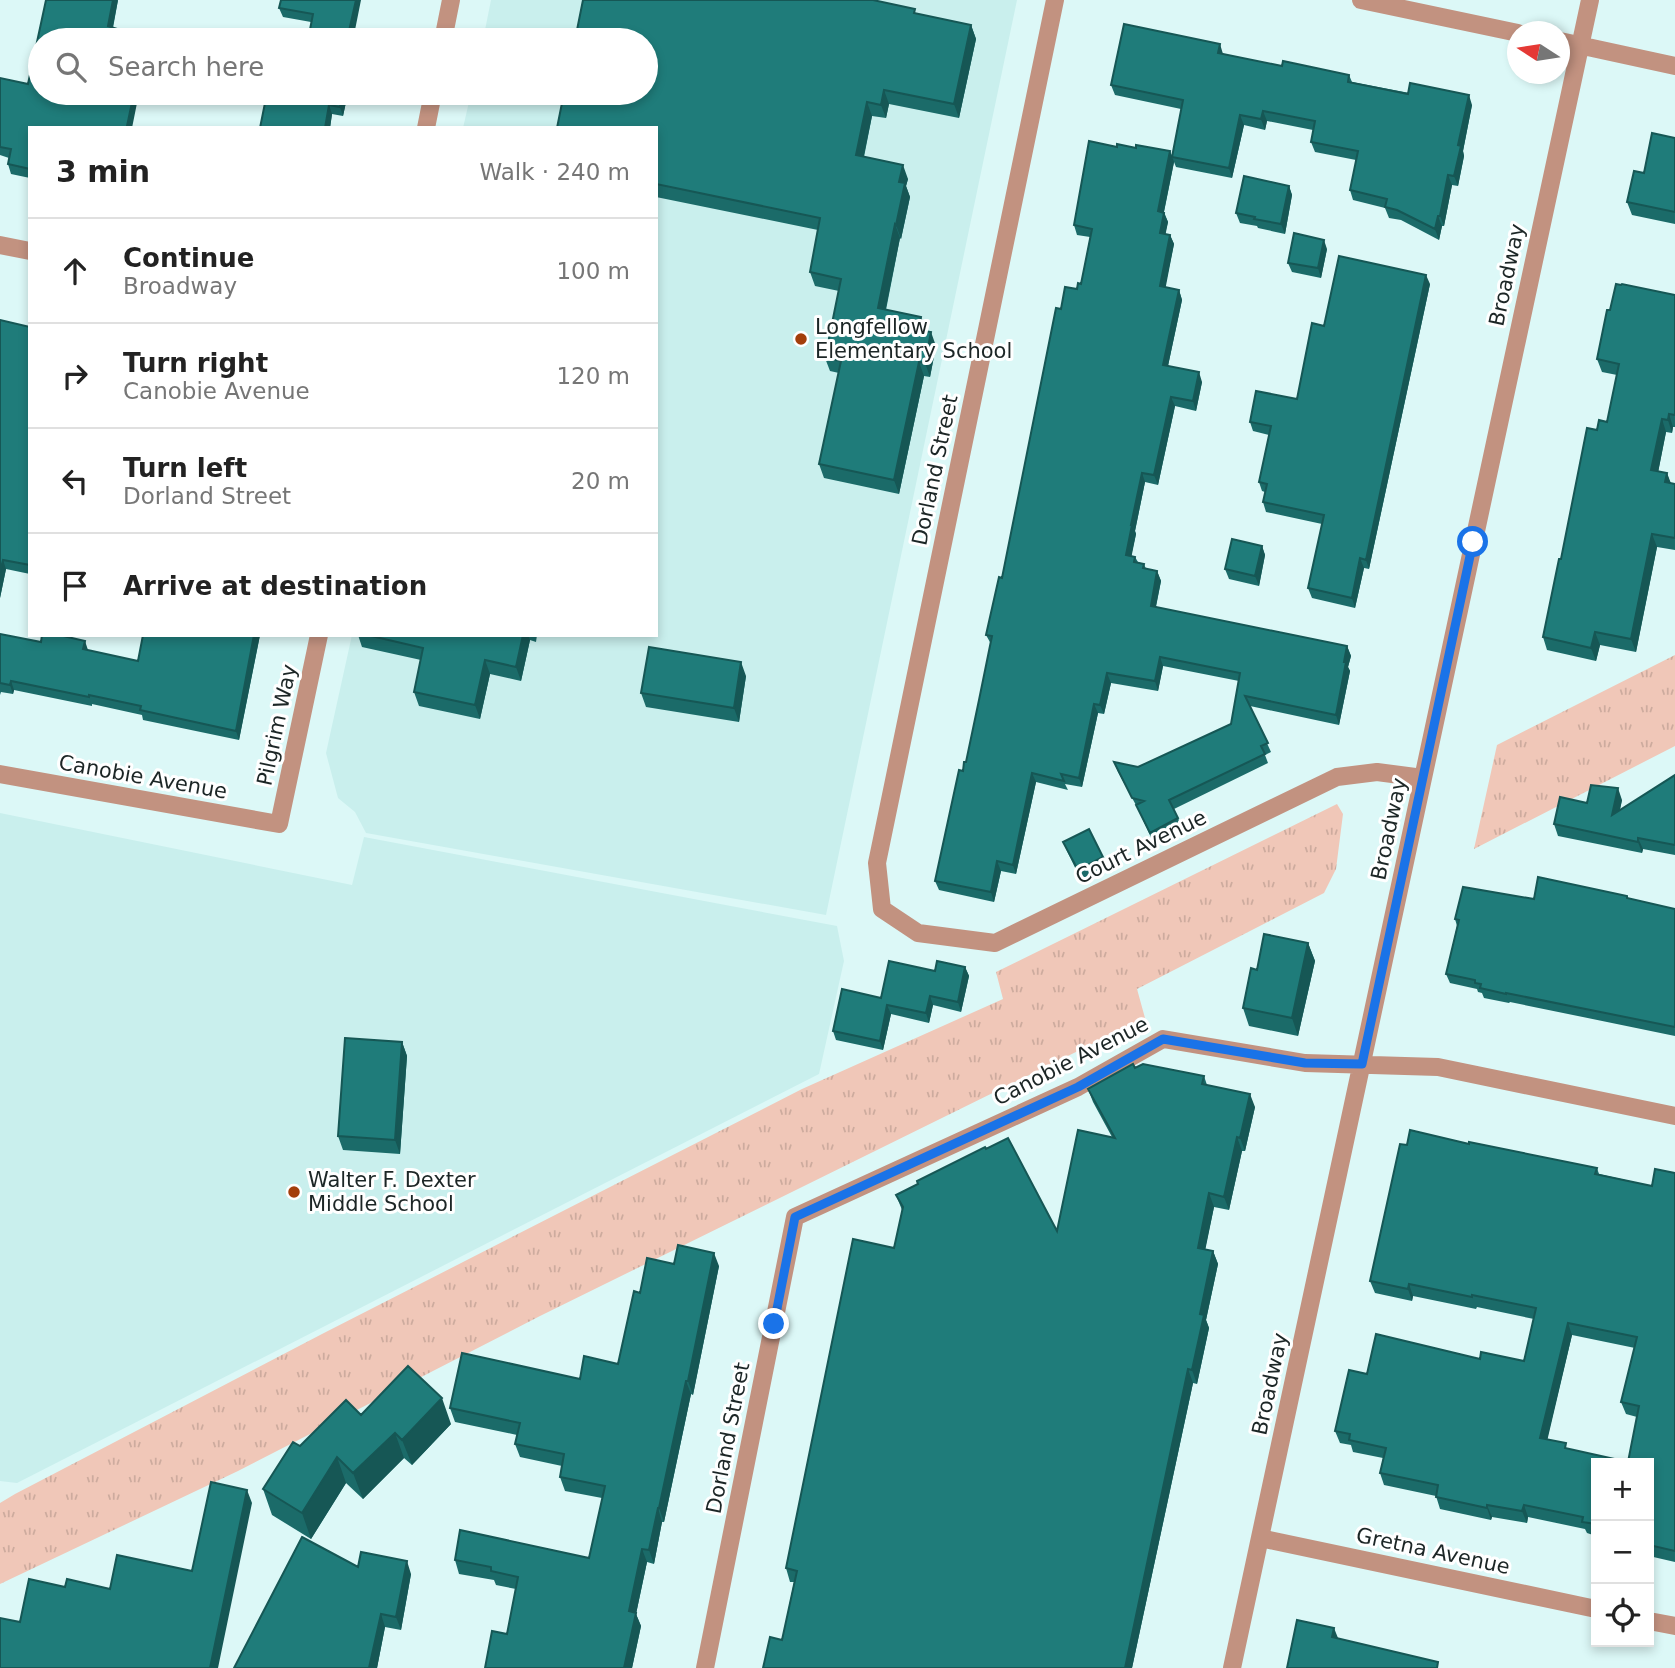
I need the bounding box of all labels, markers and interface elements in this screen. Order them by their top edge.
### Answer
north arrow [1507,21,1570,84]
search box [28,28,658,105]
icon: search [52,48,90,86]
text: Search here [108,52,264,82]
text: 3 min [56,154,150,189]
text: Walk · 240 m [479,159,630,185]
street label: Broadway [1484,222,1530,328]
text: Continue [123,243,254,273]
icon: ahead [56,252,94,290]
text: 100 m [556,258,630,284]
text: Broadway [123,273,237,299]
place label: Longfellow Elementary School [815,315,1012,363]
marker: Longfellow Elementary School [793,331,809,347]
text: Turn right [123,348,268,378]
icon: right [56,357,94,395]
text: 120 m [556,363,630,389]
text: Canobie Avenue [123,378,310,404]
street label: Dorland Street [907,392,963,548]
text: Turn left [123,453,247,483]
icon: left [56,462,94,500]
text: 20 m [571,468,630,494]
text: Dorland Street [123,483,291,509]
route start [1457,526,1488,557]
icon: arrive [56,567,94,605]
text: Arrive at destination [123,571,427,601]
street label: Pilgrim Way [252,662,302,788]
street label: Canobie Avenue [57,750,229,804]
street label: Broadway [1366,776,1412,882]
street label: Court Avenue [1072,805,1210,889]
street label: Canobie Avenue [990,1012,1152,1110]
place label: Walter F. Dexter Middle School [308,1168,476,1216]
marker: Walter F. Dexter Middle School [286,1184,302,1200]
route end [758,1308,789,1339]
street label: Broadway [1247,1331,1293,1437]
street label: Dorland Street [702,1360,754,1516]
map controls [1591,1458,1654,1647]
button: + [1591,1458,1654,1521]
button: − [1591,1521,1654,1584]
street label: Gretna Avenue [1354,1523,1512,1579]
button: locate [1591,1584,1654,1647]

